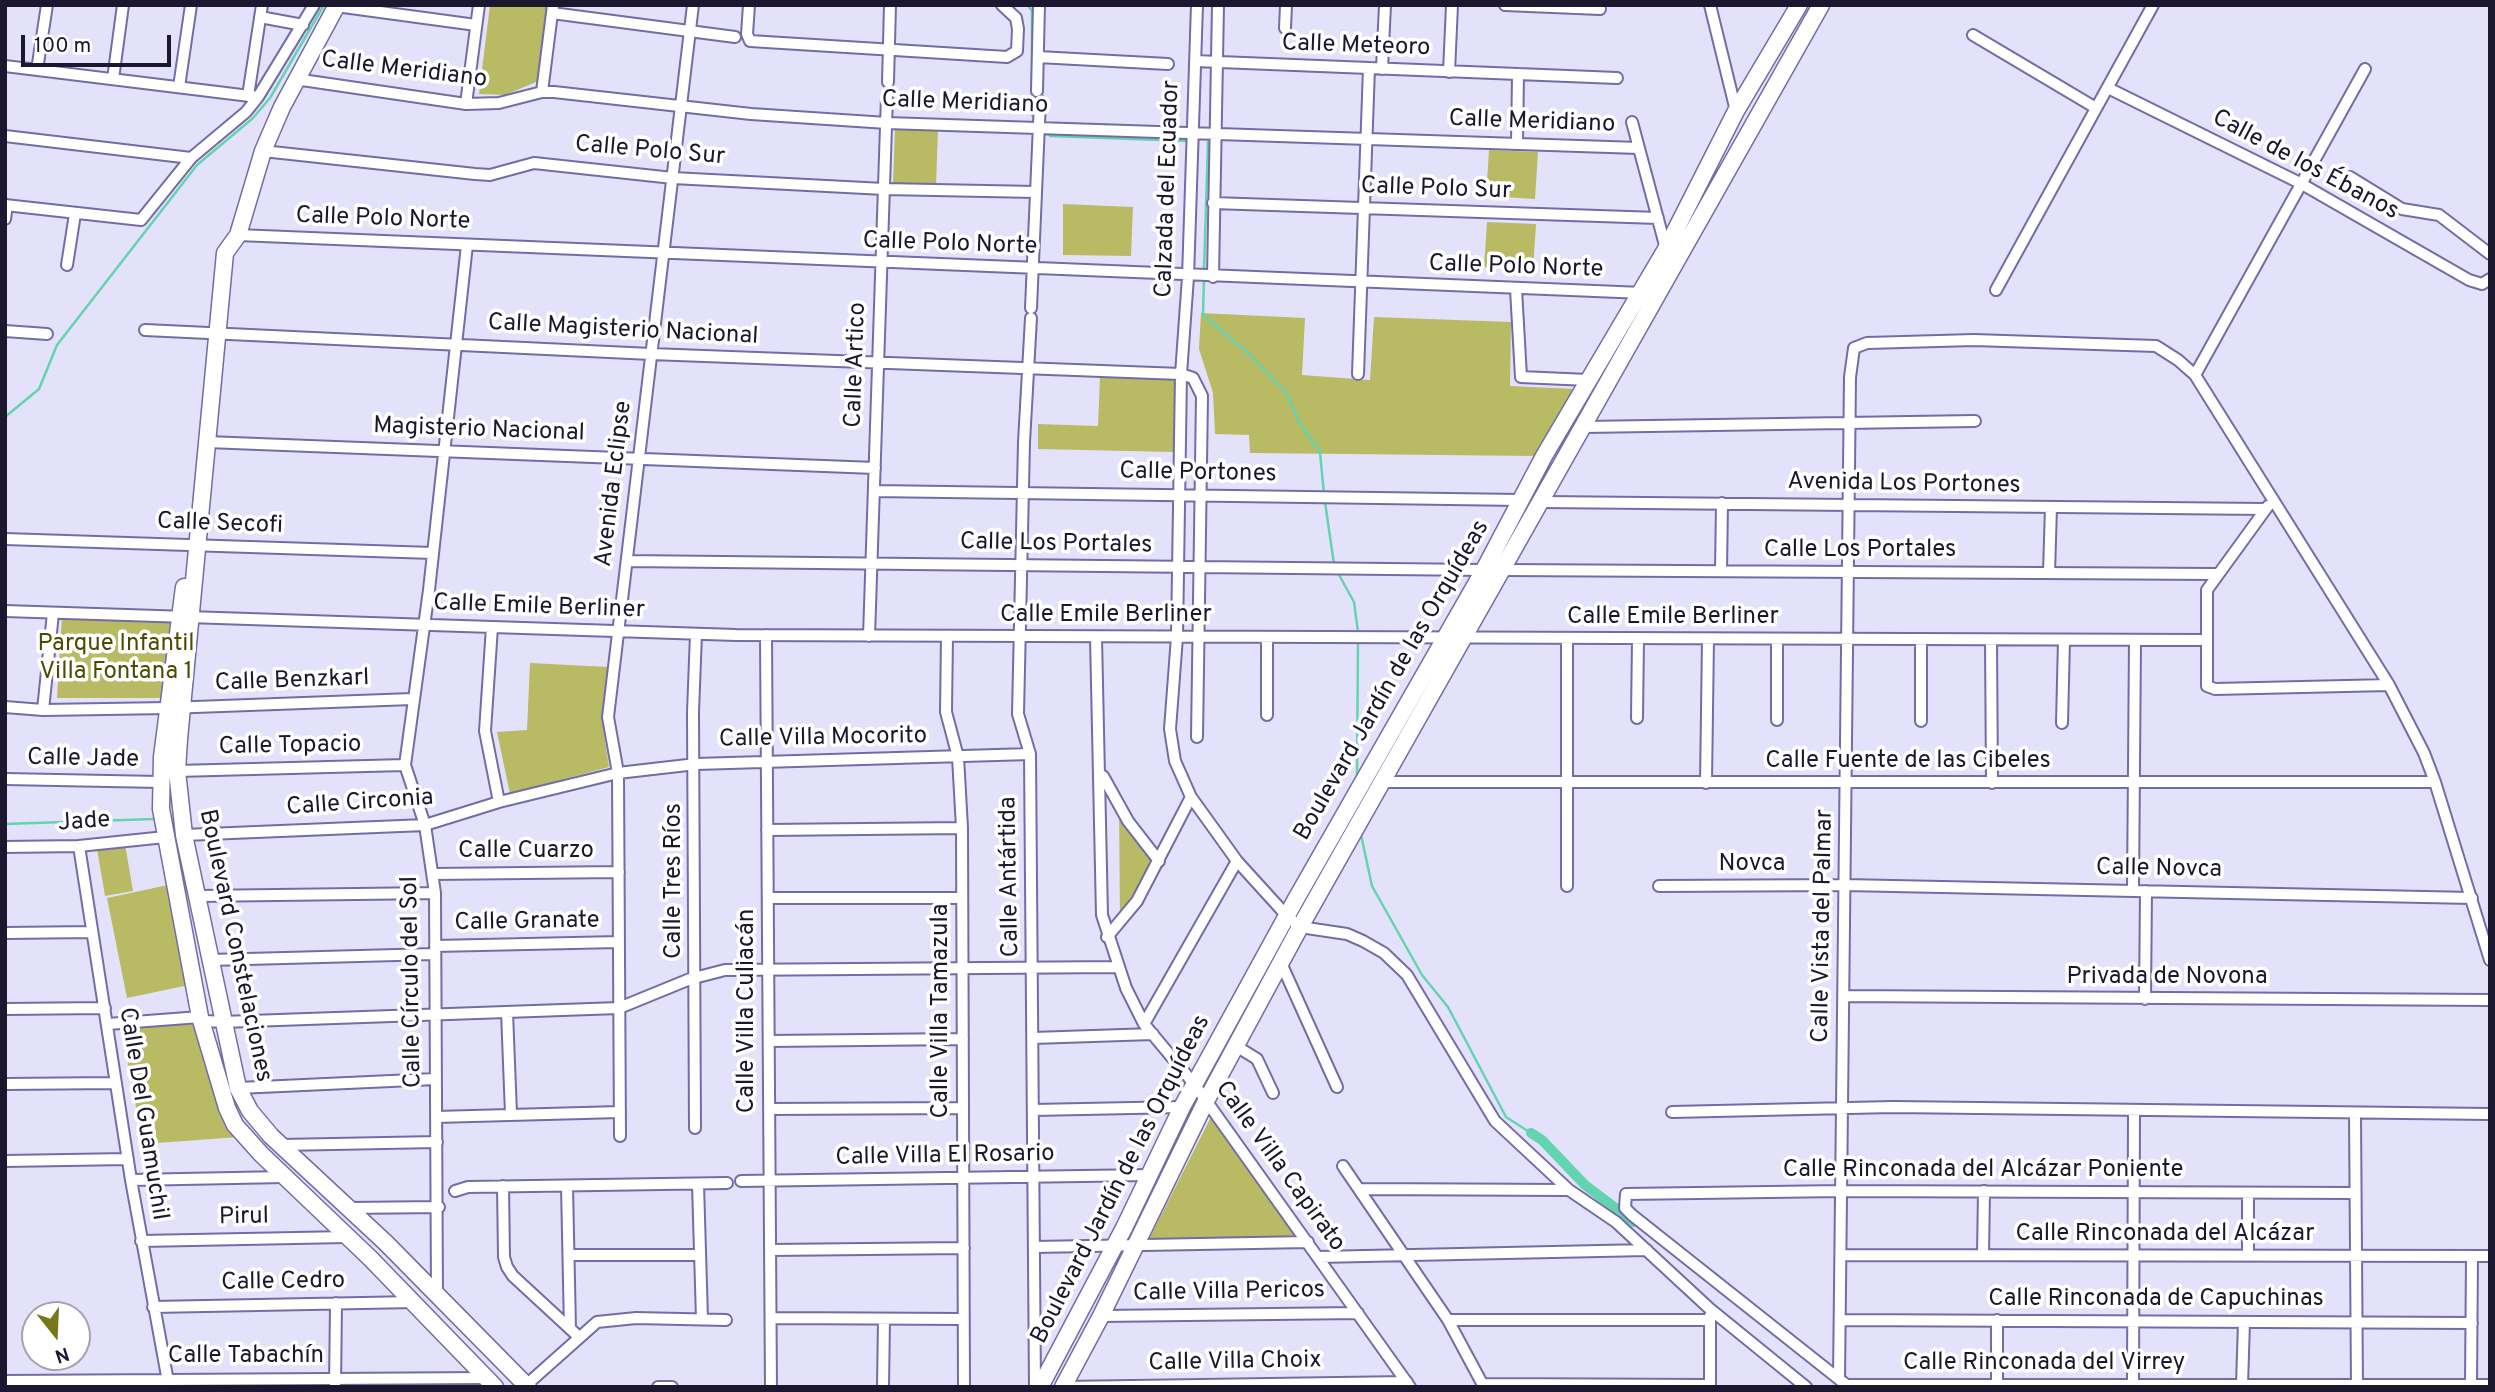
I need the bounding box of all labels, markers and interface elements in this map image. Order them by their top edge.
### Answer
scale bar [24,21,175,65]
street label: Calle Meteoro [1281,30,1431,64]
text: 100 m [34,33,91,60]
street label: Calle Meridiano [319,47,489,95]
street label: Calzada del Ecuador [1151,80,1187,298]
street label: Calle Meridiano [881,87,1049,121]
street label: Calle de los Ébanos [2207,105,2403,227]
street label: Calle Meridiano [1448,106,1616,140]
street label: Calle Polo Sur [574,131,726,173]
street label: Calle Polo Sur [1360,173,1512,207]
street label: Calle Polo Norte [295,203,471,237]
street label: Calle Polo Norte [862,228,1038,262]
street label: Calle Polo Norte [1428,251,1604,285]
street label: Calle Artico [840,302,874,428]
street label: Calle Magisterio Nacional [487,310,759,352]
street label: Avenida Eclipse [591,399,639,569]
street label: Magisterio Nacional [373,413,585,449]
street label: Calle Portones [1119,458,1277,490]
street label: Avenida Los Portones [1787,469,2021,501]
street label: Calle Secofi [157,508,283,542]
street label: Boulevard Jardín de las Orquídeas [1289,516,1497,846]
street label: Calle Los Portales [959,529,1153,561]
street label: Calle Los Portales [1764,537,1956,565]
street label: Calle Emile Berliner [433,590,645,626]
street label: Calle Emile Berliner [1000,602,1212,630]
street label: Calle Emile Berliner [1567,604,1779,632]
park label: Parque Infantil Villa Fontana 1 [37,631,195,687]
street label: Calle Benzkarl [214,665,370,699]
street label: Calle Villa Mocorito [719,723,927,755]
street label: Calle Topacio [218,731,362,763]
street label: Calle Jade [27,745,139,775]
street label: Calle Fuente de las Cibeles [1765,748,2051,776]
street label: Calle Circonia [286,784,434,824]
street label: Calle Antártida [995,796,1027,958]
street label: Calle Tres Ríos [661,803,689,959]
street label: Jade [57,807,111,839]
street label: Boulevard Constelaciones [191,807,277,1085]
street label: Calle Vista del Palmar [1808,809,1840,1043]
street label: Calle Cuarzo [458,838,594,866]
street label: Novca [1719,851,1785,879]
street label: Calle Novca [2096,855,2222,885]
street label: Calle Círculo del Sol [397,876,429,1088]
street label: Calle Villa Tamazula [928,904,956,1118]
street label: Calle Granate [454,907,600,939]
street label: Calle Villa Culiacán [734,909,762,1113]
street label: Privada de Novona [2066,964,2268,992]
street label: Calle Del Guamuchil [111,1006,173,1222]
street label: Boulevard Jardín de las Orquídeas [1026,1011,1218,1349]
street label: Calle Villa Capirato [1208,1076,1350,1258]
street label: Calle Villa El Rosario [835,1141,1055,1173]
street label: Calle Rinconada del Alcázar Poniente [1783,1157,2183,1185]
street label: Pirul [219,1203,269,1233]
street label: Calle Rinconada del Alcázar [2016,1221,2314,1249]
street label: Calle Cedro [221,1268,345,1298]
street label: Calle Villa Pericos [1133,1277,1325,1309]
street label: Calle Rinconada de Capuchinas [1988,1286,2324,1314]
north arrow [21,1301,91,1371]
text: N [52,1341,72,1368]
street label: Calle Tabachín [168,1343,324,1371]
street label: Calle Villa Choix [1148,1347,1322,1379]
street label: Calle Rinconada del Virrey [1903,1350,2185,1378]

